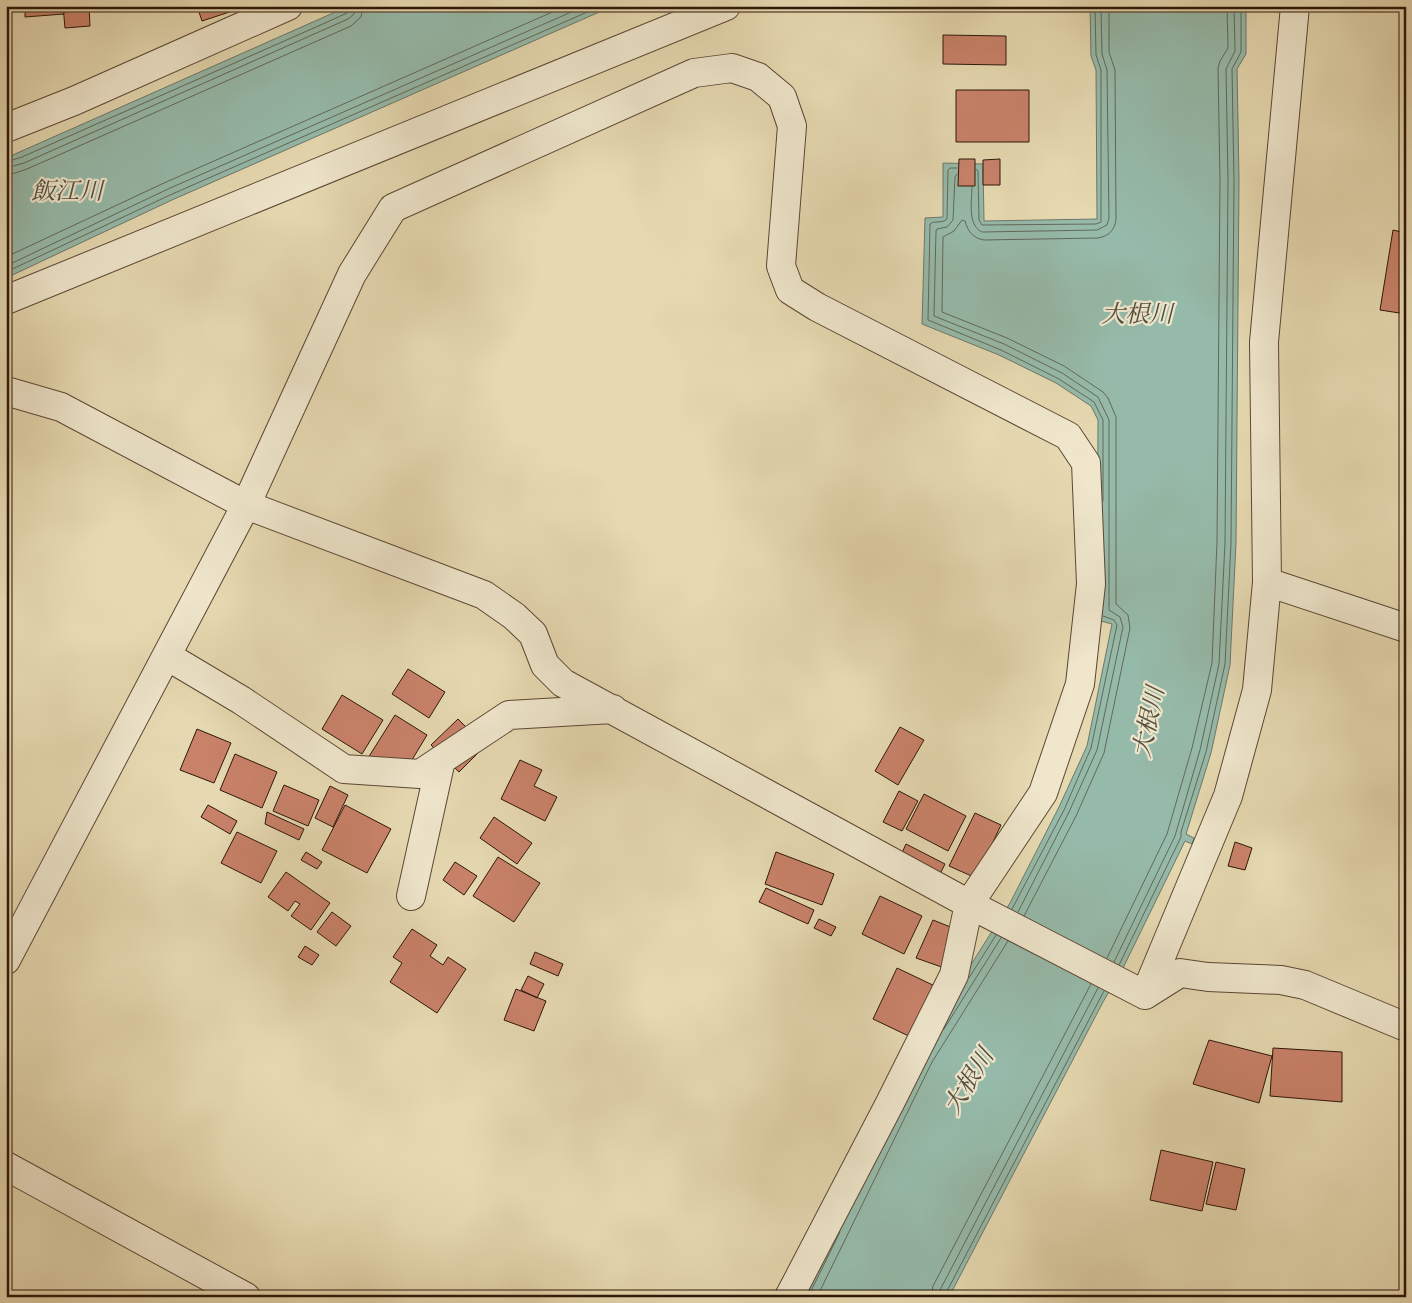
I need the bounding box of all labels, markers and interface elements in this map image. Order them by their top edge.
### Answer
water label: 飯江川 [31,175,106,206]
water label: 大根川 [1101,298,1176,329]
water label: 大根川 [1125,681,1171,760]
water label: 大根川 [936,1040,1002,1120]

